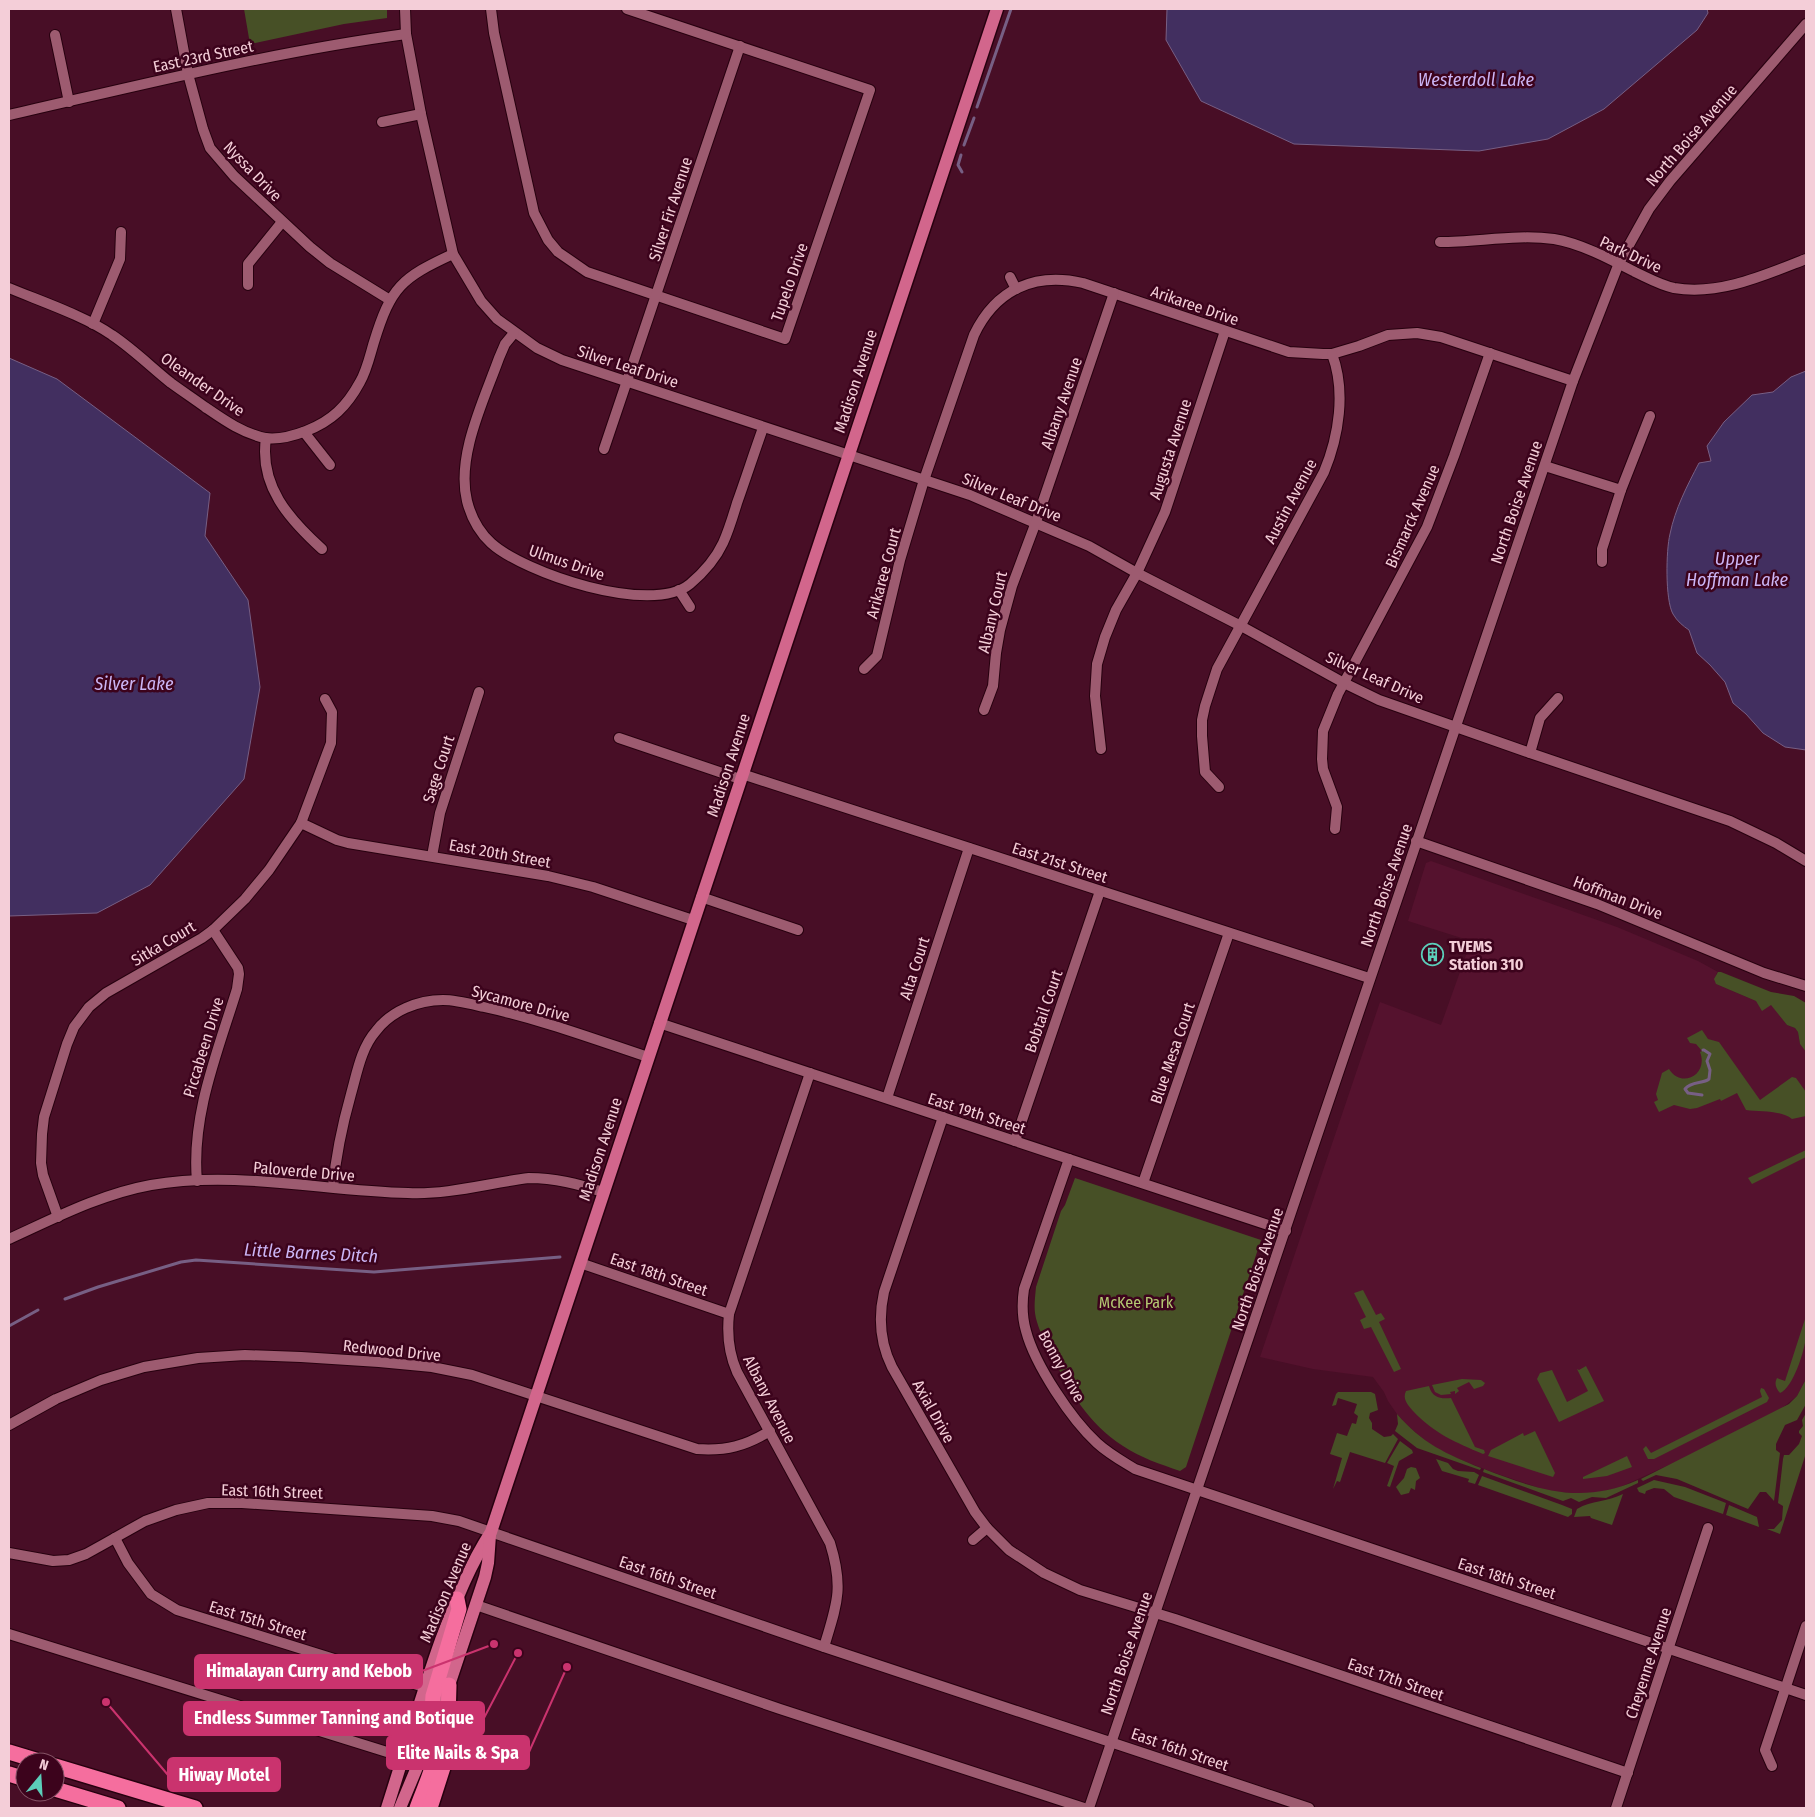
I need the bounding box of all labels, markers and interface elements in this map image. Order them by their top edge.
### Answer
street label: East 23rd Street [151,36,256,76]
water label: Westerdoll Lake [1418,69,1534,91]
street label: North Boise Avenue [1642,80,1741,190]
street label: Nyssa Drive [220,138,286,205]
street label: Silver Fir Avenue [645,155,696,264]
street label: Park Drive [1597,232,1665,277]
street label: Tupelo Drive [767,240,812,324]
street label: Arikaree Drive [1148,282,1241,329]
street label: Madison Avenue [830,327,881,435]
street label: Silver Leaf Drive [575,341,681,392]
street label: Oleander Drive [157,349,248,420]
street label: Albany Avenue [1037,355,1086,452]
street label: Augusta Avenue [1145,397,1196,502]
street label: North Boise Avenue [1487,438,1546,566]
street label: Austin Avenue [1260,456,1321,547]
street label: Bismarck Avenue [1381,462,1444,571]
street label: Silver Leaf Drive [959,469,1064,526]
street label: Arikaree Court [862,525,905,621]
street label: Ulmus Drive [526,541,607,584]
water label: Upper Hoffman Lake [1686,548,1788,591]
street label: Albany Court [974,569,1011,655]
street label: Silver Leaf Drive [1323,647,1427,708]
water label: Silver Lake [94,673,174,695]
street label: Madison Avenue [703,711,754,819]
street label: Sage Court [419,732,459,805]
street label: North Boise Avenue [1357,821,1416,949]
street label: East 20th Street [448,835,553,872]
street label: East 21st Street [1010,838,1111,887]
street label: Hoffman Drive [1570,872,1665,923]
street label: Sitka Court [128,917,199,970]
street label: Alta Court [895,934,934,1002]
place label: TVEMS Station 310 [1449,937,1524,974]
building icon: TVEMS Station 310 [1421,943,1445,967]
street label: Bobtail Court [1020,967,1067,1055]
street label: Sycamore Drive [470,981,572,1026]
street label: Piccabeen Drive [179,995,228,1100]
street label: Blue Mesa Court [1146,999,1199,1106]
street label: East 19th Street [926,1089,1029,1138]
street label: Madison Avenue [575,1095,626,1203]
street label: Paloverde Drive [252,1158,356,1185]
street label: North Boise Avenue [1228,1205,1287,1333]
water label: Little Barnes Ditch [243,1239,379,1267]
street label: East 18th Street [608,1249,711,1300]
park label: McKee Park [1099,1293,1174,1312]
street label: Bonny Drive [1034,1327,1089,1405]
street label: Redwood Drive [342,1336,442,1365]
street label: Albany Avenue [739,1352,800,1446]
street label: Axial Drive [909,1376,959,1446]
street label: East 16th Street [221,1480,324,1503]
street label: Madison Avenue [416,1539,475,1645]
street label: East 16th Street [617,1552,720,1603]
street label: East 18th Street [1455,1554,1559,1603]
street label: North Boise Avenue [1097,1589,1156,1717]
street label: East 15th Street [207,1597,310,1645]
street label: Cheyenne Avenue [1622,1605,1675,1721]
street label: East 17th Street [1345,1654,1447,1705]
callout: Himalayan Curry and Kebob [195,1655,422,1688]
text: Himalayan Curry and Kebob [206,1660,412,1682]
callout: Endless Summer Tanning and Botique [184,1702,484,1735]
text: Endless Summer Tanning and Botique [194,1707,474,1729]
street label: East 16th Street [1129,1724,1232,1775]
callout: Elite Nails & Spa [387,1736,529,1769]
text: Elite Nails & Spa [397,1742,519,1764]
north arrow [15,1752,65,1802]
text: N [37,1756,50,1774]
callout: Hiway Motel [168,1758,280,1791]
text: Hiway Motel [178,1764,270,1786]

